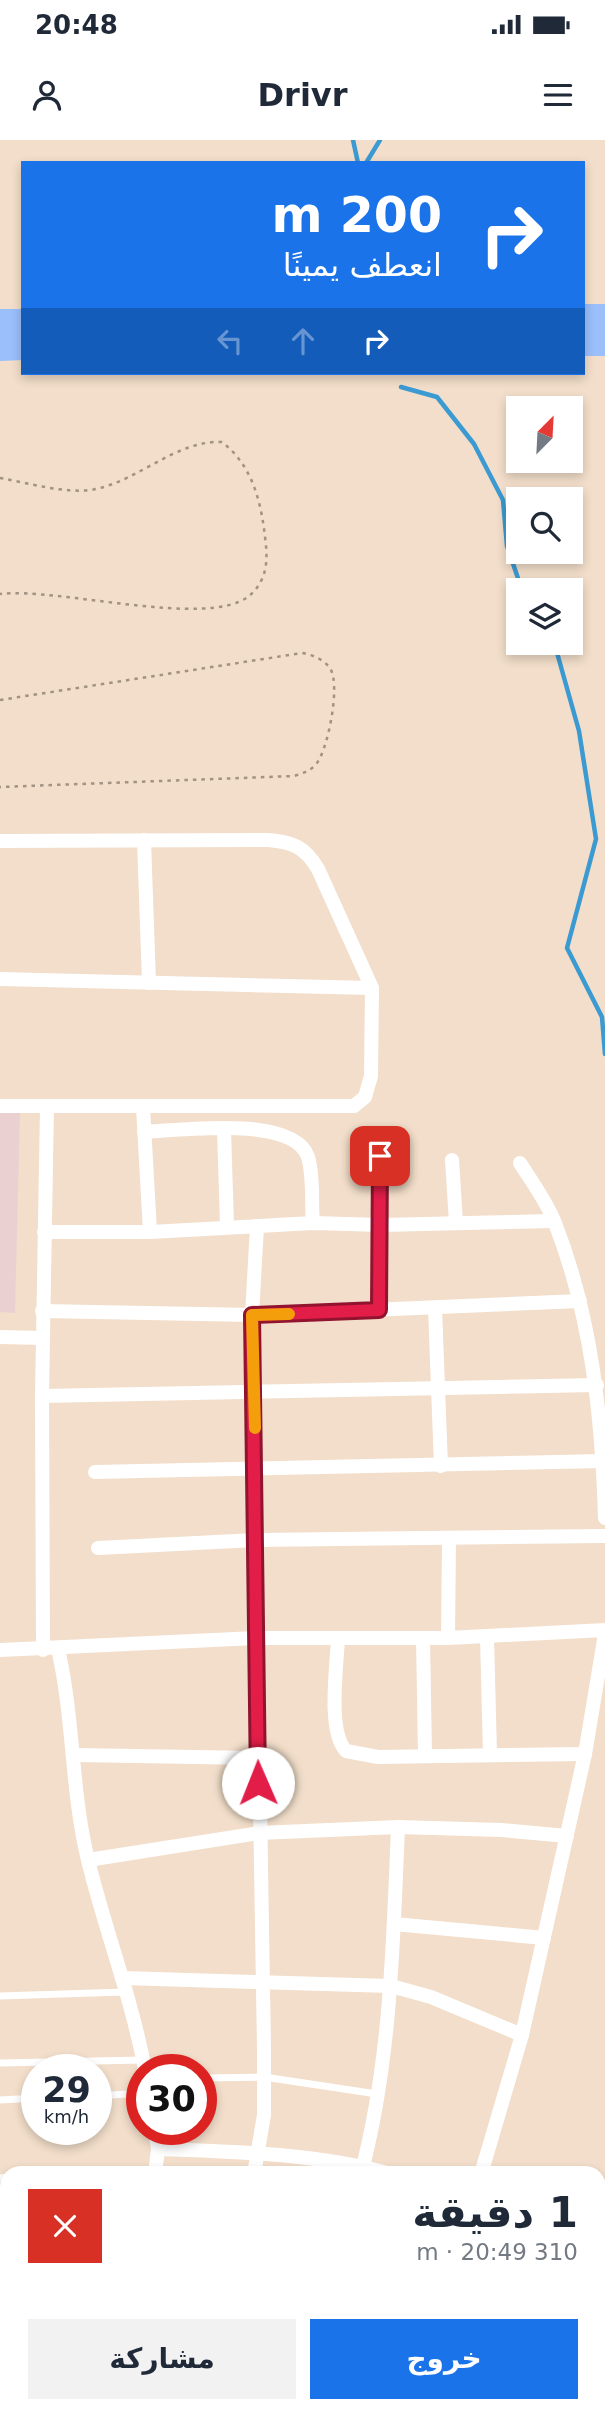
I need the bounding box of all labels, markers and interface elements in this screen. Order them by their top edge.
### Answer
text: 20:48 [35,10,118,40]
icon: person [28,76,66,114]
text: Drivr [258,76,347,114]
icon: menu [539,76,577,114]
text: 200 m [272,187,442,244]
icon: right [466,189,557,280]
text: انعطف يمينًا [283,246,442,284]
icon: left [211,322,249,360]
icon: ahead [284,322,322,360]
icon: right [357,322,395,360]
north arrow [506,396,583,472]
map controls [506,396,583,655]
button: search [506,487,583,564]
button: layers [506,578,583,655]
pin [350,1126,410,1186]
icon: arrive [361,1137,399,1175]
position arrow [221,1746,295,1820]
speed limit sign: 30 [126,2054,217,2145]
text: 29 [42,2070,91,2110]
text: km/h [44,2106,89,2127]
text: 1 دقيقة [412,2188,578,2237]
button: close [28,2189,102,2263]
text: 310 m · 20:49 [416,2239,578,2265]
button: مشاركة [28,2319,296,2399]
button: خروج [310,2319,578,2399]

